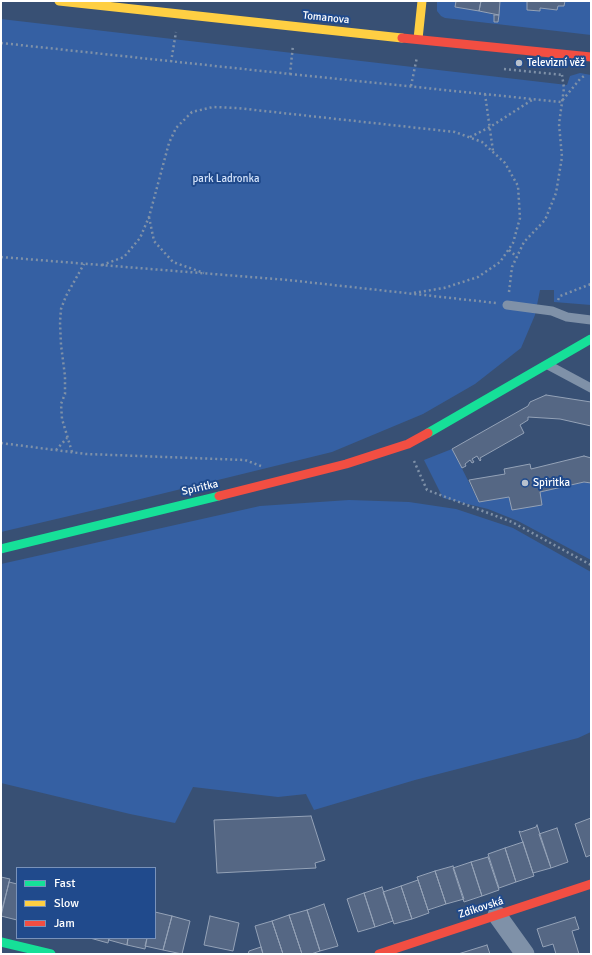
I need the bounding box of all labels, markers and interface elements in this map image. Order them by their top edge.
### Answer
street label: Tomanova [302,9,350,27]
place label: Televizní věž [527,56,585,70]
marker: Televizní věž [514,58,524,68]
park label: park Ladronka [192,172,260,186]
place label: Spiritka [533,476,570,490]
street label: Spiritka [180,477,220,499]
marker: Spiritka [520,478,530,488]
legend [16,867,156,939]
text: Fast [54,876,75,891]
street label: Zdíkovská [457,895,505,921]
text: Slow [54,896,79,911]
text: Jam [54,916,75,931]

